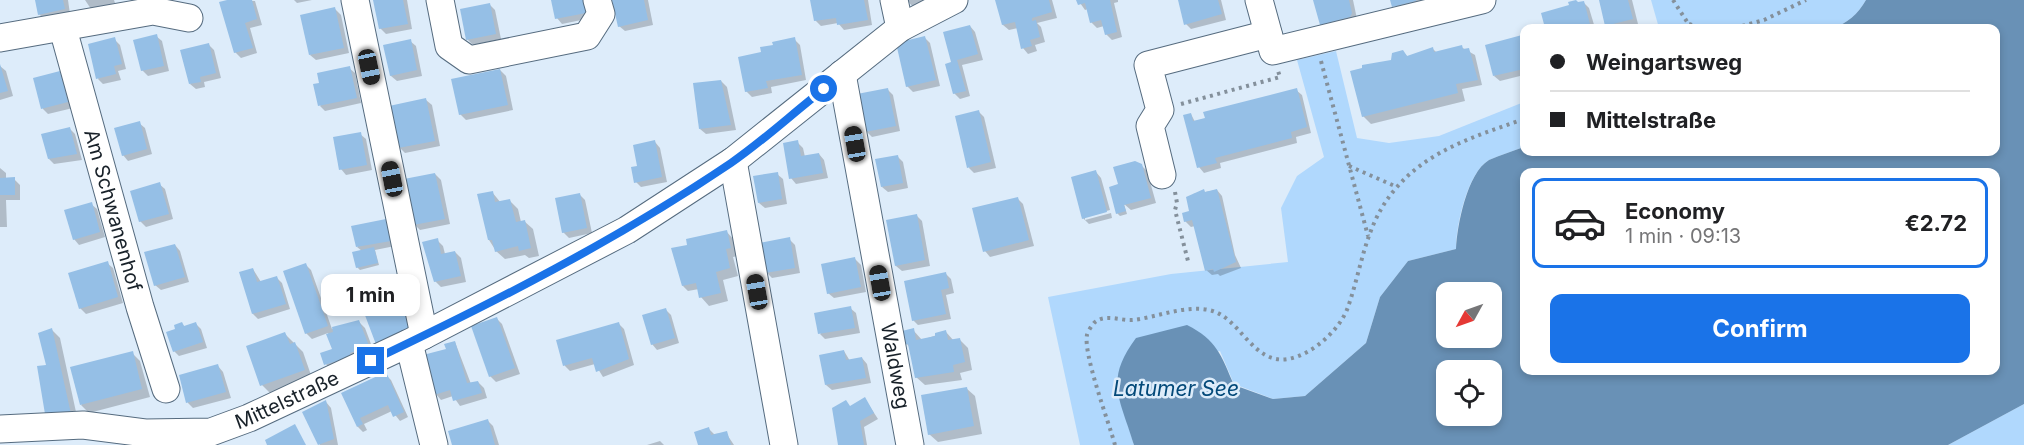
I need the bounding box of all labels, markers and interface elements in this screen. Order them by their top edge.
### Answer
car [356,48,382,86]
text: Weingartsweg [1586,49,1742,75]
route start [810,75,837,102]
text: Mittelstraße [1586,107,1716,133]
car [843,125,867,163]
street label: Am Schwanenhof [79,126,147,295]
car [380,160,404,198]
icon: car [1553,196,1607,250]
text: Economy [1625,198,1725,224]
text: €2.72 [1905,210,1967,236]
text: 1 min · 09:13 [1625,224,1741,248]
car [868,264,892,302]
car [745,273,769,311]
callout: 1 min [322,274,421,316]
north arrow [1436,282,1502,348]
map controls [1436,282,1502,426]
text: 1 min [346,283,395,307]
button: Confirm [1550,294,1970,363]
street label: Waldweg [876,321,915,411]
route end [357,347,384,374]
button: locate [1436,360,1502,426]
street label: Mittelstraße [232,366,343,434]
water label: Latumer See [1113,376,1239,401]

